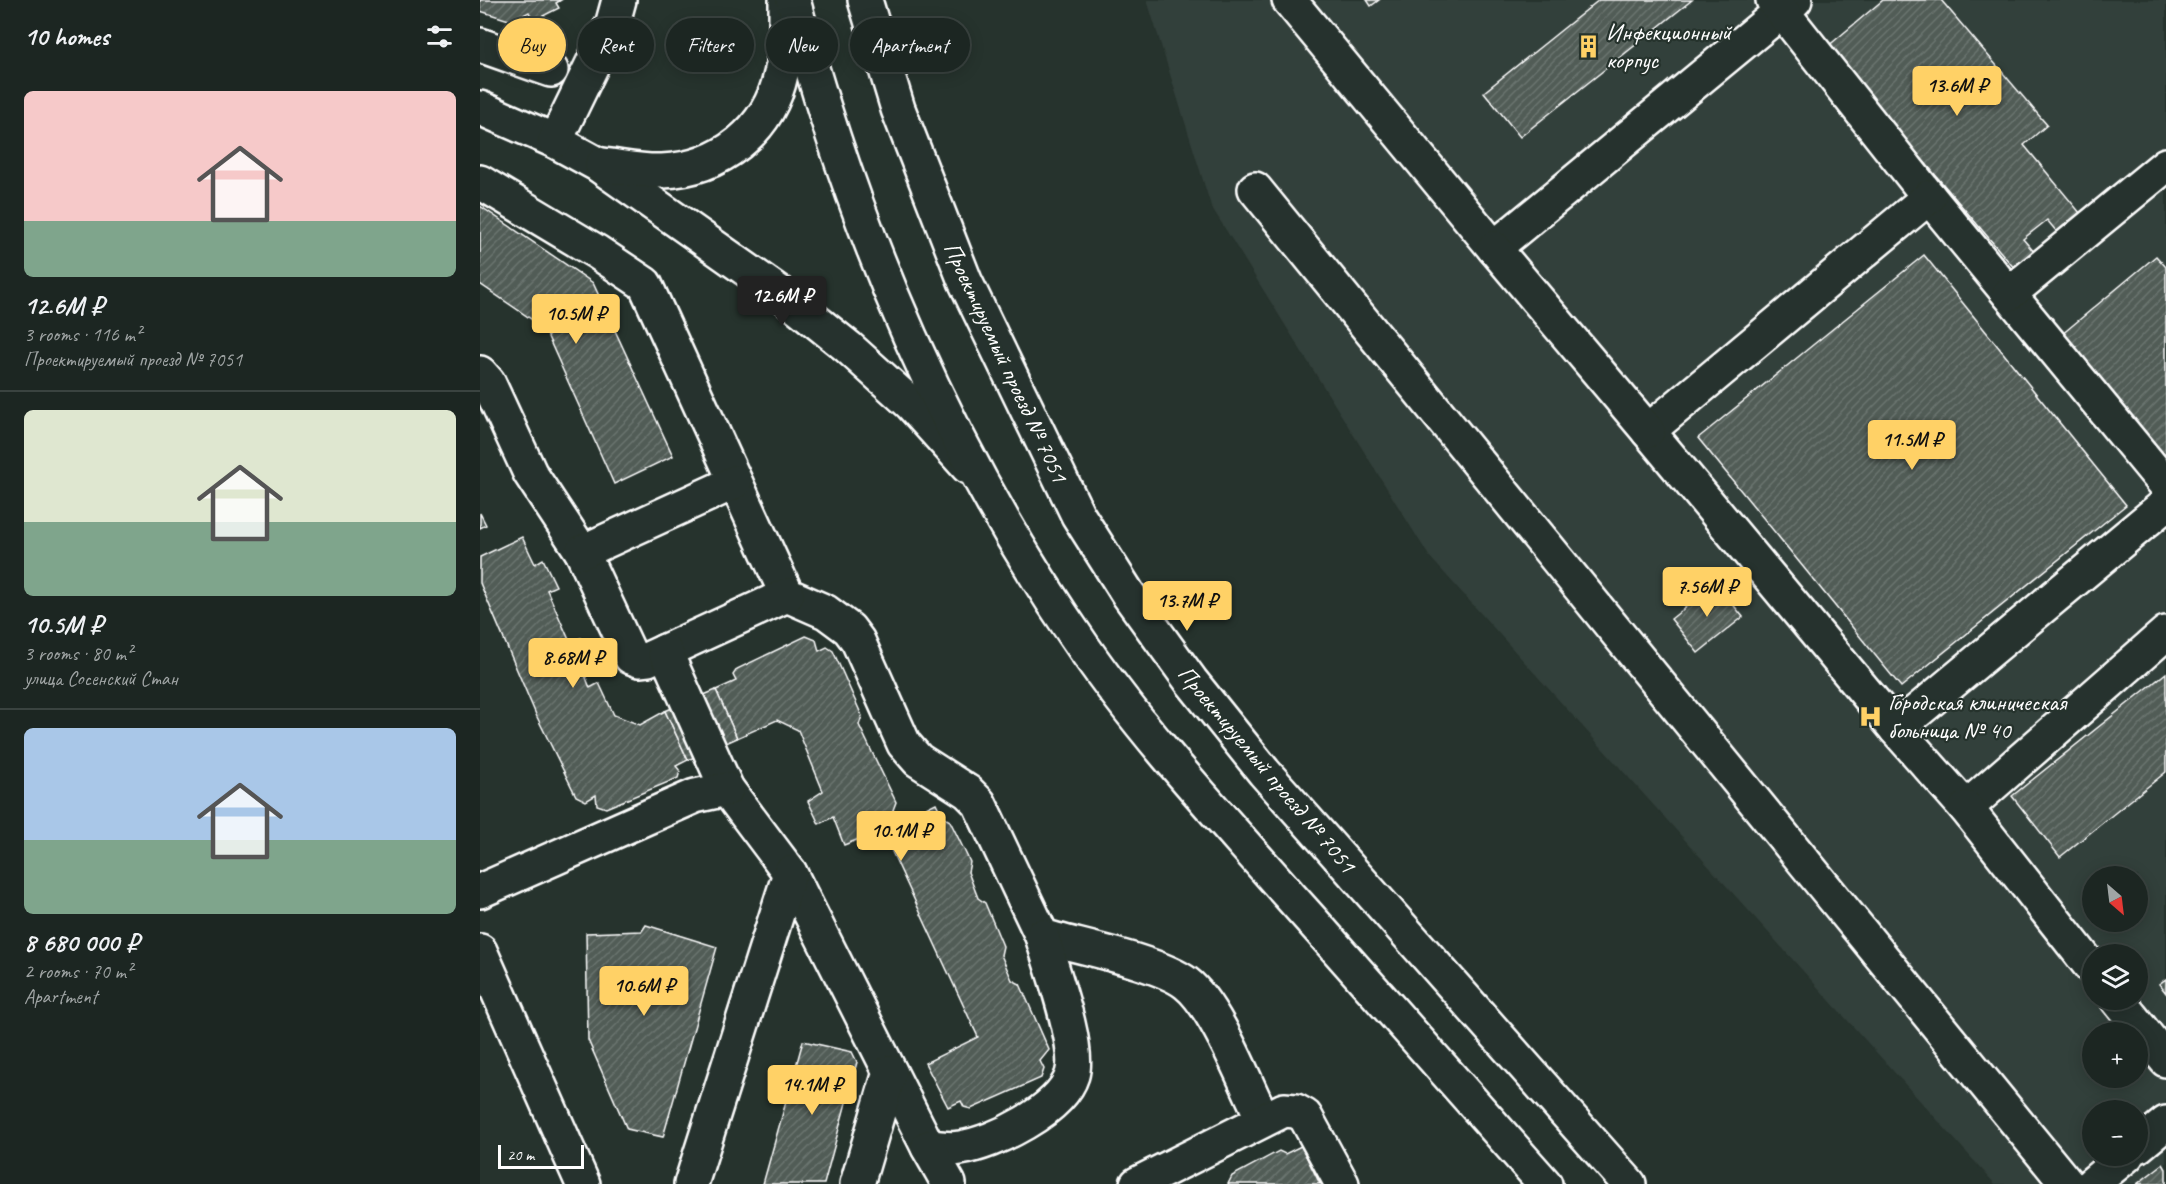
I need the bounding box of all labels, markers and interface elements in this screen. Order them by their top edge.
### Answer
place label: Инфекционный корпус [1606,17,1733,75]
chip: Buy [498,18,566,72]
chip: Rent [578,18,654,72]
chip: Filters [666,18,754,72]
chip: New [766,18,838,72]
chip: Apartment [850,18,970,72]
text: 10 homes [24,20,109,53]
icon: filters [423,20,456,53]
building icon: Инфекционный корпус [1575,33,1601,59]
pin: 13.6M ₽ [1902,66,2012,117]
text: 13.6M ₽ [1926,73,1988,98]
icon: home [186,130,294,238]
street label: Проектируемый проезд № 7051 [937,237,1075,488]
pin: 12.6M ₽ [727,276,837,327]
text: 12.6M ₽ [751,283,813,308]
text: 12.6M ₽ [24,289,103,322]
pin: 10.5M ₽ [521,294,631,345]
text: 10.5M ₽ [546,301,606,326]
text: 3 rooms · 116 m² [24,322,141,347]
text: Проектируемый проезд № 7051 [24,347,242,372]
pin: 11.5M ₽ [1857,420,1967,471]
text: 11.5M ₽ [1882,427,1942,452]
icon: home [186,449,294,557]
pin: 7.56M ₽ [1652,567,1762,618]
text: 7.56M ₽ [1677,574,1737,599]
pin: 13.7M ₽ [1132,581,1242,632]
text: 13.7M ₽ [1157,588,1217,613]
text: 10.5M ₽ [24,608,103,641]
pin: 8.68M ₽ [518,638,628,689]
text: 3 rooms · 80 m² [24,641,132,666]
text: 8.68M ₽ [542,645,604,670]
street label: Проектируемый проезд № 7051 [1171,659,1363,880]
text: улица Сосенский Стан [24,666,178,691]
place label: Городская клиническая больница № 40 [1888,687,2068,745]
hospital icon: Городская клиническая больница № 40 [1857,703,1883,729]
icon: home [186,767,294,875]
pin: 10.1M ₽ [846,811,956,862]
text: 10.1M ₽ [871,818,931,843]
north arrow [2082,866,2148,932]
map controls [2082,866,2148,1166]
text: 8 680 000 ₽ [24,926,139,959]
button: layers [2082,944,2148,1010]
text: 2 rooms · 70 m² [24,959,132,984]
pin: 10.6M ₽ [589,966,699,1017]
text: 10.6M ₽ [613,973,675,998]
text: Apartment [24,984,97,1009]
button: + [2082,1022,2148,1088]
pin: 14.1M ₽ [757,1065,867,1116]
text: 14.1M ₽ [782,1072,842,1097]
button: − [2082,1100,2148,1166]
scale bar [498,1142,584,1170]
text: 20 m [507,1145,534,1165]

